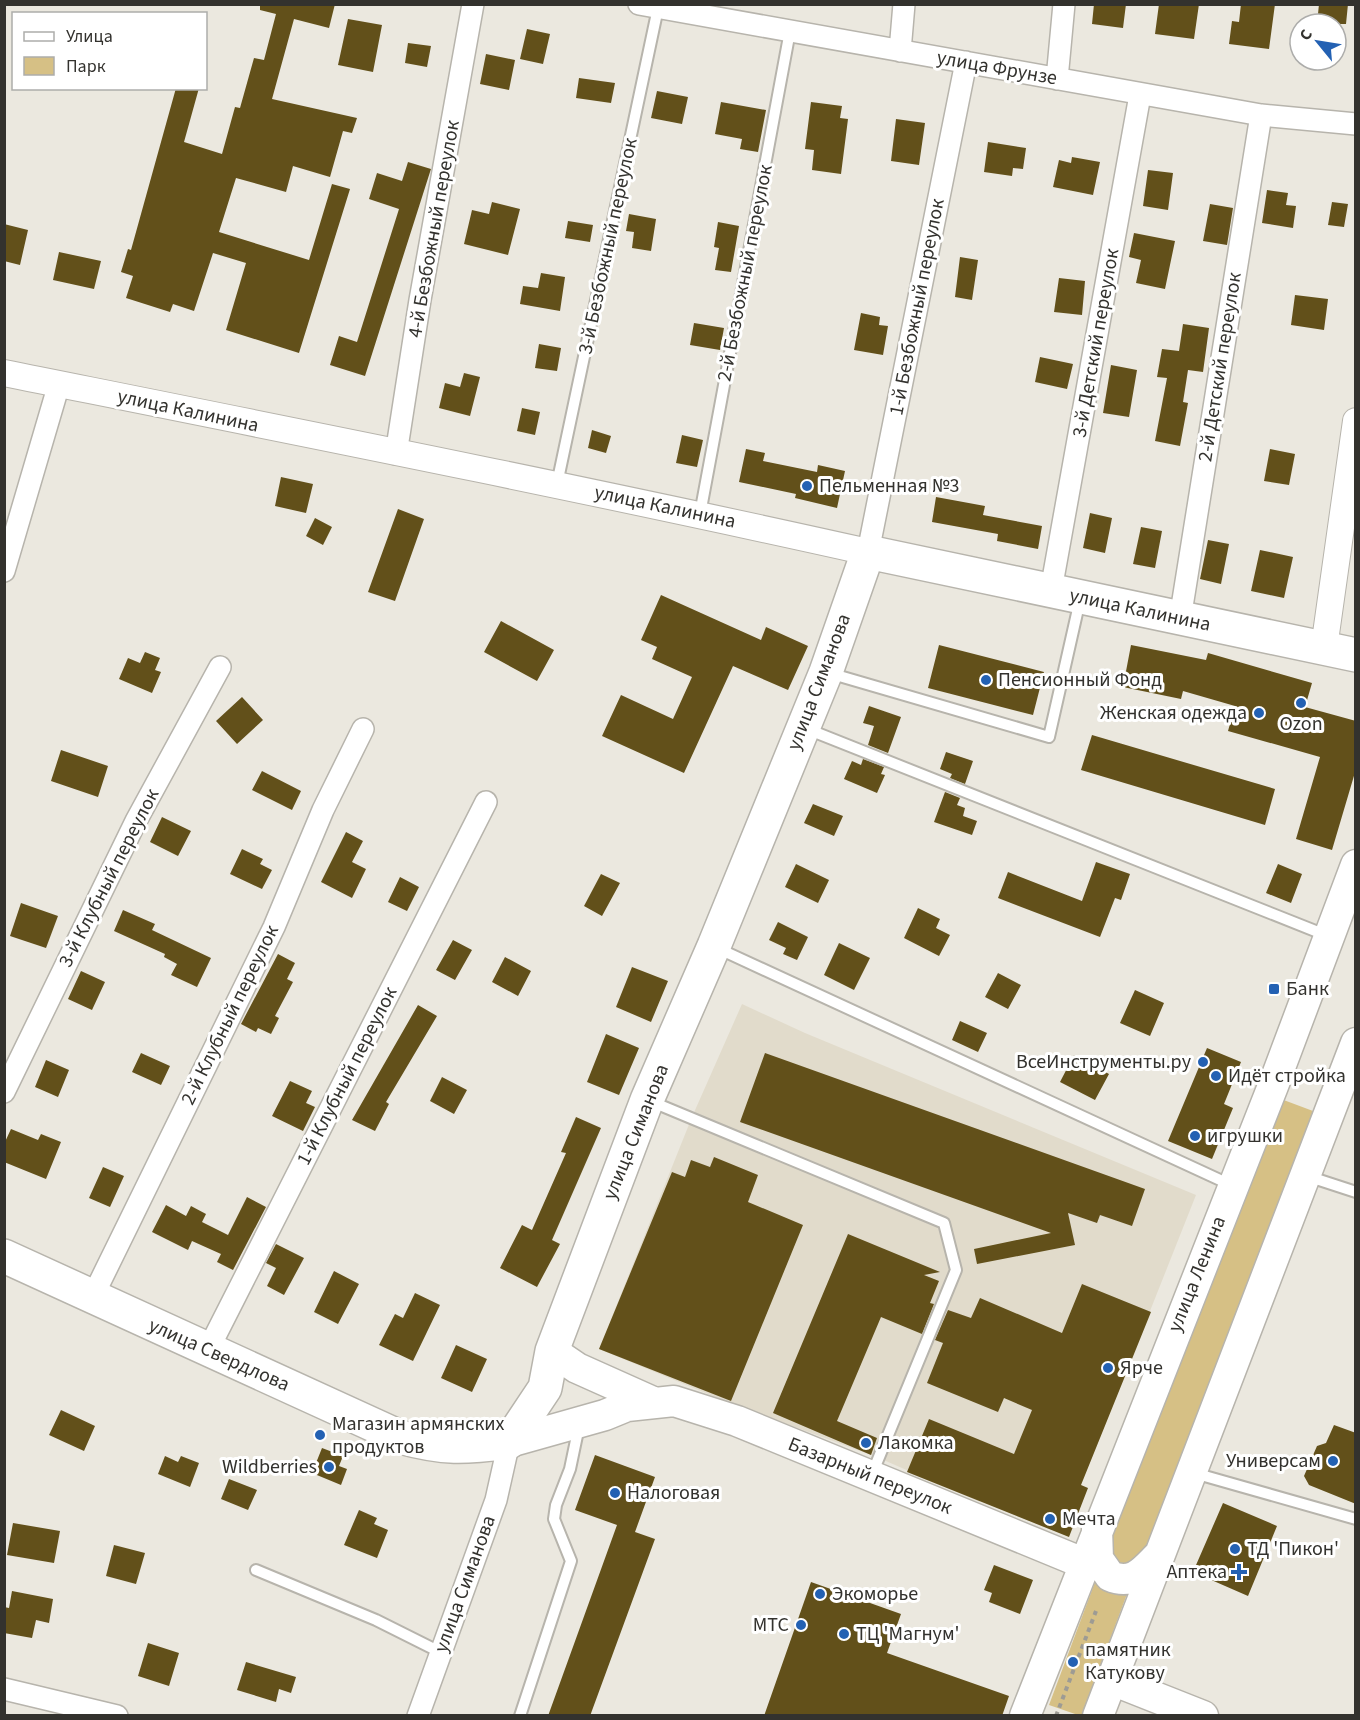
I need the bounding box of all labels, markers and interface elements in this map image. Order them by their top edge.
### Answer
legend [12,12,207,90]
north arrow [1288,12,1348,72]
text: Улица [66,24,113,49]
text: С [1294,25,1318,45]
street label: улица Фрунзе [935,44,1059,92]
text: Парк [66,54,106,79]
street label: 4-й Безбожный переулок [401,118,467,340]
street label: 3-й Безбожный переулок [571,135,645,357]
street label: 2-й Безбожный переулок [710,162,780,384]
street label: 1-й Безбожный переулок [882,196,952,418]
street label: 3-й Детский переулок [1066,246,1126,440]
street label: 2-й Детский переулок [1191,270,1249,464]
street label: улица Калинина [115,382,261,440]
place label: Пельменная №3 [819,472,960,500]
street label: улица Калинина [592,478,738,536]
marker: Пельменная №3 [800,479,814,493]
street label: улица Калинина [1067,581,1213,639]
street label: улица Симанова [780,610,858,754]
place label: Пенсионный Фонд [998,666,1162,694]
marker: Пенсионный Фонд [979,673,993,687]
marker: Ozon [1294,696,1308,710]
place label: Женская одежда [1100,699,1247,727]
marker: Женская одежда [1252,706,1266,720]
place label: Ozon [1279,710,1323,738]
street label: 3-й Клубный переулок [52,784,166,972]
street label: 2-й Клубный переулок [174,920,286,1110]
place label: Банк [1286,975,1329,1003]
street label: 1-й Клубный переулок [290,982,404,1170]
marker: Банк [1267,982,1281,996]
place label: ВсеИнструменты.ру [1016,1048,1192,1076]
marker: ВсеИнструменты.ру [1196,1055,1210,1069]
street label: улица Симанова [596,1060,676,1204]
place label: Идёт стройка [1228,1062,1346,1090]
marker: Идёт стройка [1209,1069,1223,1083]
place label: игрушки [1207,1122,1283,1150]
marker: игрушки [1188,1129,1202,1143]
street label: улица Ленина [1161,1212,1233,1336]
street label: улица Свердлова [144,1311,294,1399]
place label: Ярче [1120,1354,1163,1382]
marker: Ярче [1101,1361,1115,1375]
place label: Магазин армянских продуктов [332,1410,505,1461]
marker: Магазин армянских продуктов [313,1428,327,1442]
place label: Лакомка [878,1429,954,1457]
street label: Базарный переулок [784,1430,956,1522]
marker: Лакомка [859,1436,873,1450]
place label: Универсам [1226,1447,1321,1475]
place label: Wildberries [222,1453,317,1481]
marker: Универсам [1326,1454,1340,1468]
marker: Wildberries [322,1460,336,1474]
place label: Налоговая [627,1479,720,1507]
marker: Налоговая [608,1486,622,1500]
place label: Мечта [1062,1505,1116,1533]
street label: улица Симанова [427,1511,503,1657]
marker: Мечта [1043,1512,1057,1526]
place label: ТД 'Пикон' [1247,1535,1339,1563]
marker: ТД 'Пикон' [1228,1542,1242,1556]
place label: Аптека [1166,1558,1227,1586]
marker: Аптека [1232,1565,1246,1579]
place label: Экоморье [832,1580,918,1608]
marker: Экоморье [813,1587,827,1601]
place label: МТС [753,1611,789,1639]
marker: МТС [794,1618,808,1632]
place label: ТЦ 'Магнум' [856,1620,960,1648]
marker: ТЦ 'Магнум' [837,1627,851,1641]
place label: памятник Катукову [1085,1636,1171,1687]
marker: памятник Катукову [1066,1655,1080,1669]

